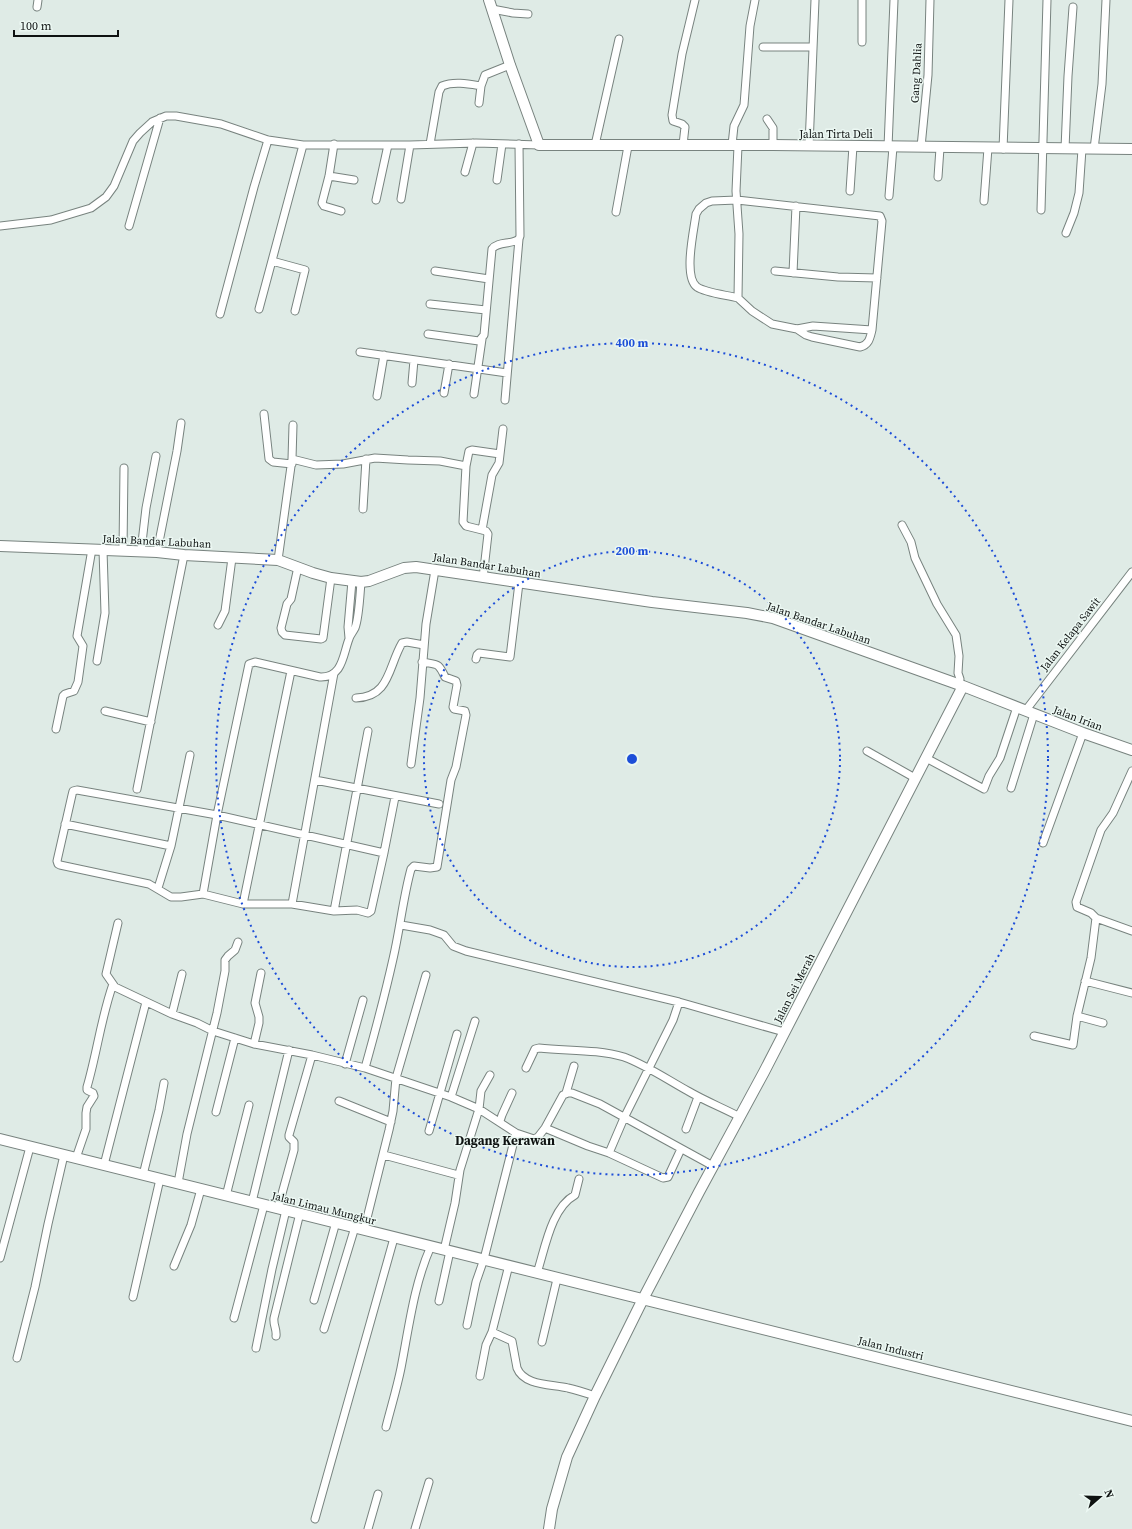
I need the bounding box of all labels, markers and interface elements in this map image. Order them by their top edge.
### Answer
scale bar [14,12,118,38]
text: 100 m [20,18,52,34]
street label: Gang Dahlia [907,42,926,103]
street label: Jalan Tirta Deli [798,127,873,142]
text: 400 m [616,335,649,351]
street label: Jalan Bandar Labuhan [101,531,212,552]
text: 200 m [616,543,649,559]
street label: Jalan Bandar Labuhan [431,549,542,581]
street label: Jalan Kelapa Sawit [1036,594,1104,675]
street label: Jalan Bandar Labuhan [764,598,873,648]
street label: Jalan Irian [1050,702,1105,735]
centre of rings [625,752,639,766]
street label: Jalan Sei Merah [770,950,819,1027]
district label: Dagang Kerawan [455,1132,555,1149]
street label: Jalan Limau Mungkur [269,1188,378,1229]
street label: Jalan Industri [856,1333,925,1364]
north arrow [1080,1477,1120,1517]
text: N [1101,1487,1117,1500]

